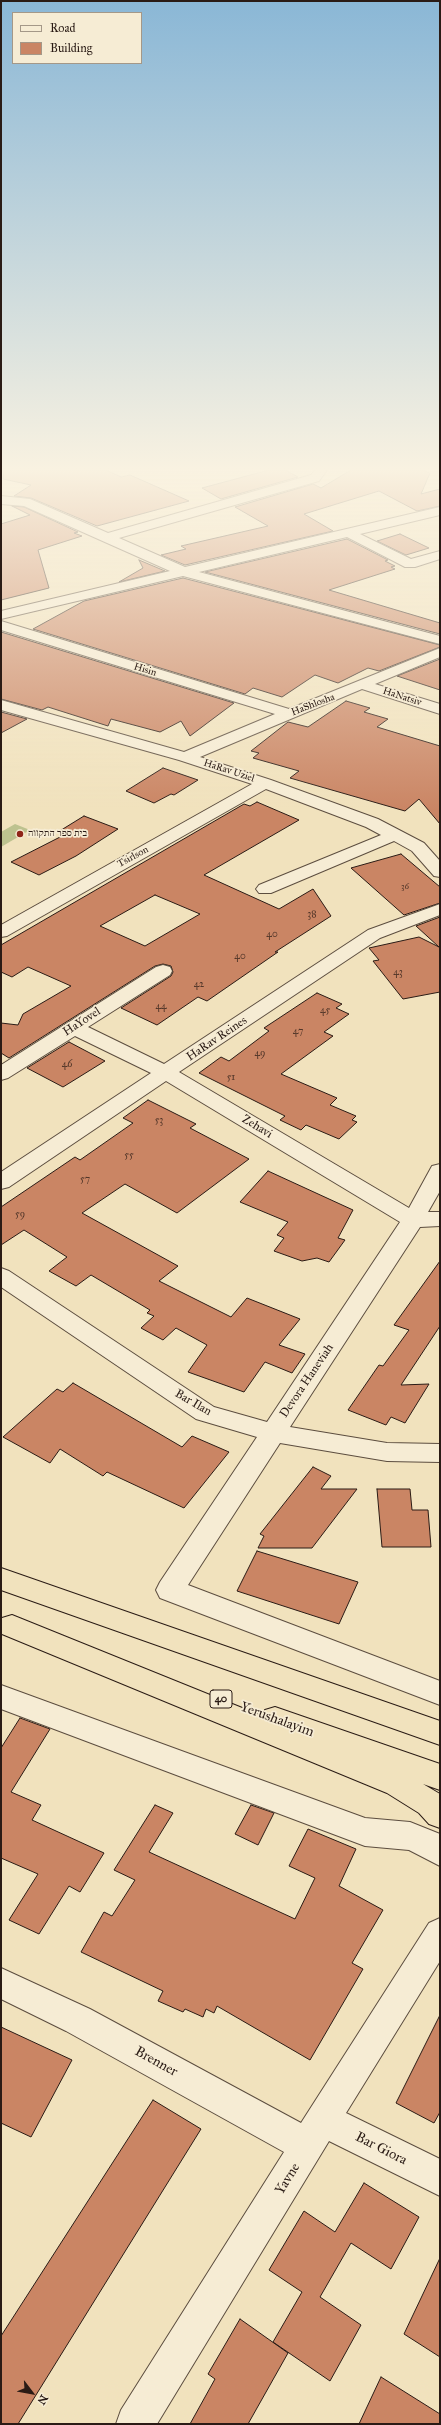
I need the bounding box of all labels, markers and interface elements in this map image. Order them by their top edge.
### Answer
legend [12,12,142,64]
text: Road [50,21,76,35]
text: Building [50,41,92,55]
street label: Hisin [132,661,158,679]
street label: HaNatsiv [381,685,423,709]
street label: HaShlosha [290,691,336,719]
street label: HaRav Uziel [202,757,256,785]
place label: בית ספר התקווה [28,828,87,840]
marker: בית ספר התקווה [15,829,25,839]
street label: Tsirlson [115,844,151,870]
house number: 36 [401,882,409,892]
house number: 38 [307,909,317,921]
house number: 40 [266,929,278,941]
house number: 40 [234,951,246,963]
house number: 43 [393,967,403,979]
house number: 42 [194,979,204,991]
house number: 44 [155,1001,167,1013]
street label: HaYovel [61,1005,103,1039]
house number: 45 [320,1005,330,1017]
street label: HaRav Reines [184,1014,250,1064]
house number: 47 [293,1026,303,1038]
house number: 49 [255,1048,265,1060]
house number: 46 [62,1059,72,1071]
house number: 51 [227,1072,235,1084]
street label: Zehavi [239,1112,275,1142]
house number: 53 [155,1115,163,1127]
house number: 55 [124,1150,134,1162]
house number: 57 [80,1174,90,1186]
house number: 59 [15,1209,25,1221]
street label: Devora Haneviah [277,1341,337,1421]
street label: Bar Ilan [172,1387,214,1419]
road number: 40 [210,1690,232,1708]
street label: Yerushalayim [238,1699,316,1741]
street label: Brenner [132,2043,180,2081]
street label: Bar Giora [352,2129,410,2169]
street label: Yavne [272,2160,304,2198]
north arrow [12,2373,52,2413]
text: N [35,2392,51,2407]

